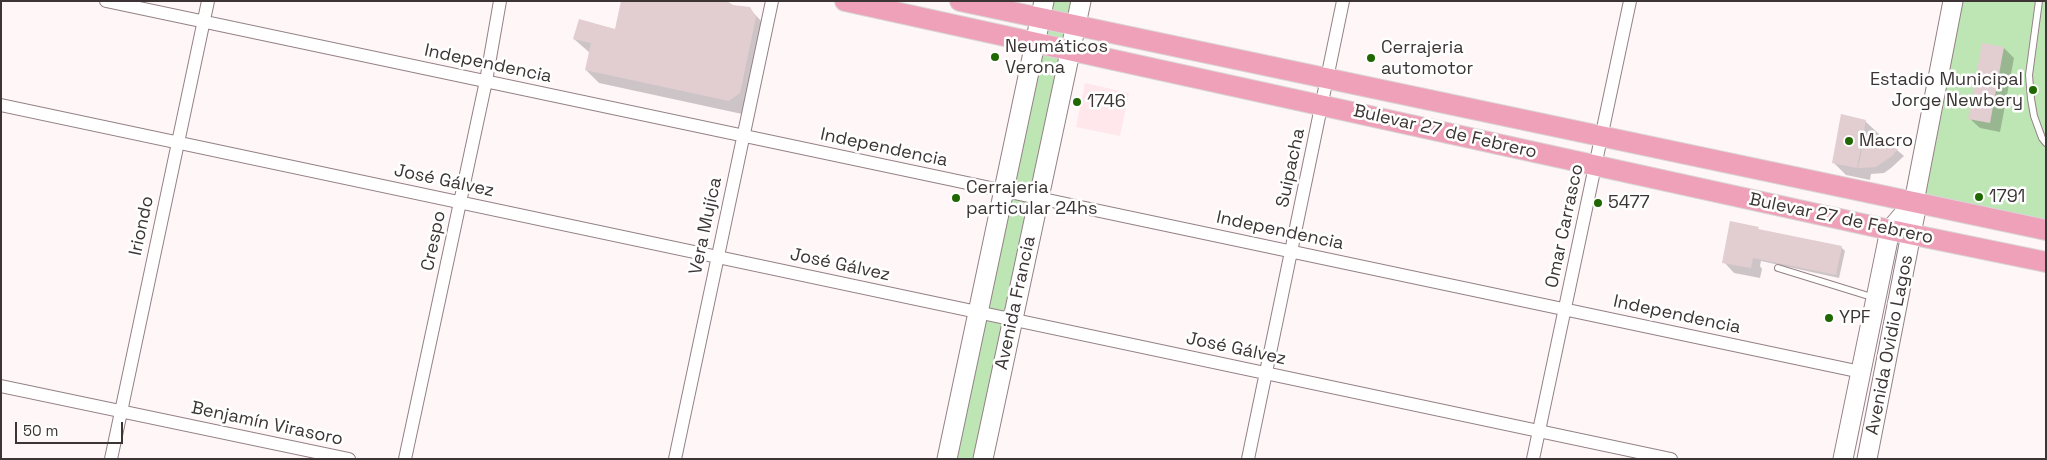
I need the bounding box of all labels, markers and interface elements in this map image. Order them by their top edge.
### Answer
place label: Neumáticos Verona [1005,36,1108,78]
place label: Cerrajeria automotor [1381,37,1473,80]
street label: Independencia [422,40,554,88]
marker: Neumáticos Verona [989,51,1001,63]
marker: Cerrajeria automotor [1365,52,1377,64]
place label: Estadio Municipal Jorge Newbery [1870,69,2023,112]
marker: Estadio Municipal Jorge Newbery [2027,84,2039,96]
place label: 1746 [1087,91,1126,113]
marker: 1746 [1071,96,1083,108]
street label: Bulevar 27 de Febrero [1351,100,1539,164]
street label: Independencia [818,124,950,172]
street label: Suipacha [1272,126,1310,210]
place label: Macro [1859,130,1913,152]
marker: Macro [1843,135,1855,147]
street label: José Gálvez [392,160,496,202]
street label: Omar Carrasco [1541,162,1589,290]
street label: Vera Mujíca [685,175,727,277]
place label: Cerrajeria particular 24hs [966,177,1097,220]
place label: 1791 [1989,186,2025,208]
street label: Bulevar 27 de Febrero [1747,189,1935,249]
marker: 1791 [1973,191,1985,203]
marker: Cerrajeria particular 24hs [950,192,962,204]
place label: 5477 [1608,192,1650,214]
street label: Iriondo [125,194,159,258]
marker: 5477 [1592,197,1604,209]
street label: Independencia [1214,207,1346,255]
street label: Crespo [417,209,451,273]
street label: Avenida Francia [991,234,1041,372]
street label: José Gálvez [788,244,892,286]
street label: Avenida Ovidio Lagos [1862,253,1918,437]
street label: Independencia [1611,291,1743,339]
place label: YPF [1839,307,1871,329]
marker: YPF [1823,312,1835,324]
street label: José Gálvez [1184,328,1288,370]
street label: Benjamín Virasoro [189,397,345,451]
scale bar [18,412,125,444]
text: 50 m [23,421,58,440]

